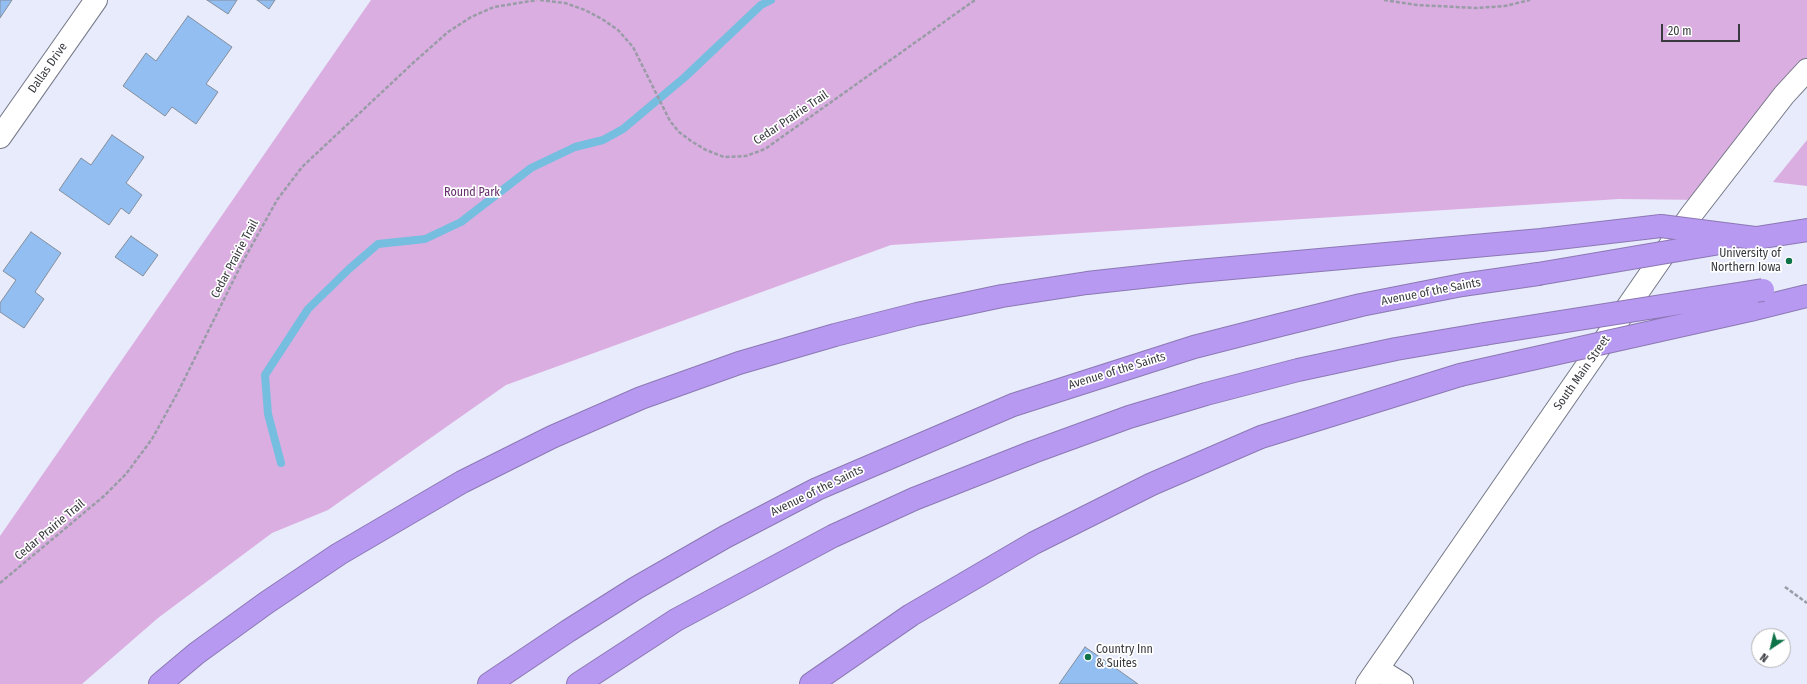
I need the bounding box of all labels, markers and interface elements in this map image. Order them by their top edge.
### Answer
scale bar [1663,16,1742,42]
text: 20 m [1668,24,1692,38]
street label: Dallas Drive [25,40,71,96]
street label: Cedar Prairie Trail [751,88,831,148]
park label: Round Park [444,186,500,200]
street label: Cedar Prairie Trail [208,217,262,301]
place label: University of Northern Iowa [1711,247,1781,275]
marker: University of Northern Iowa [1784,256,1794,266]
street label: Avenue of the Saints [1380,275,1482,309]
street label: South Main Street [1551,333,1613,413]
street label: Avenue of the Saints [1067,349,1167,393]
street label: Avenue of the Saints [768,462,866,520]
street label: Cedar Prairie Trail [12,497,88,563]
north arrow [1751,628,1791,668]
place label: Country Inn & Suites [1096,643,1153,671]
text: N [1758,650,1771,665]
marker: Country Inn & Suites [1083,652,1093,662]

